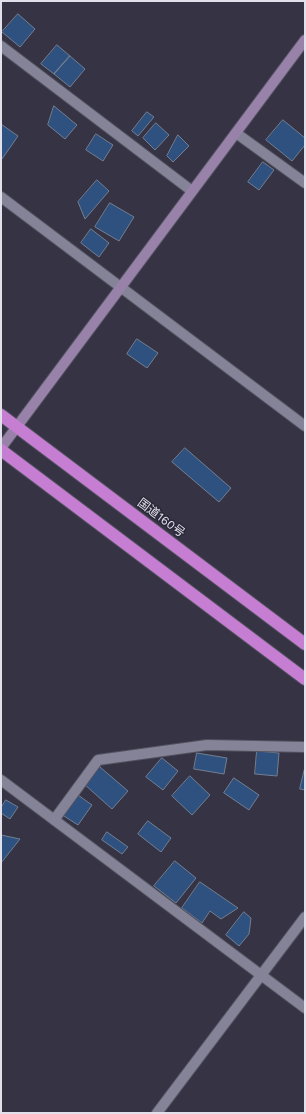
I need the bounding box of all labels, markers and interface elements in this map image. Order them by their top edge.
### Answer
street label: 国道160号 [135,496,187,540]

